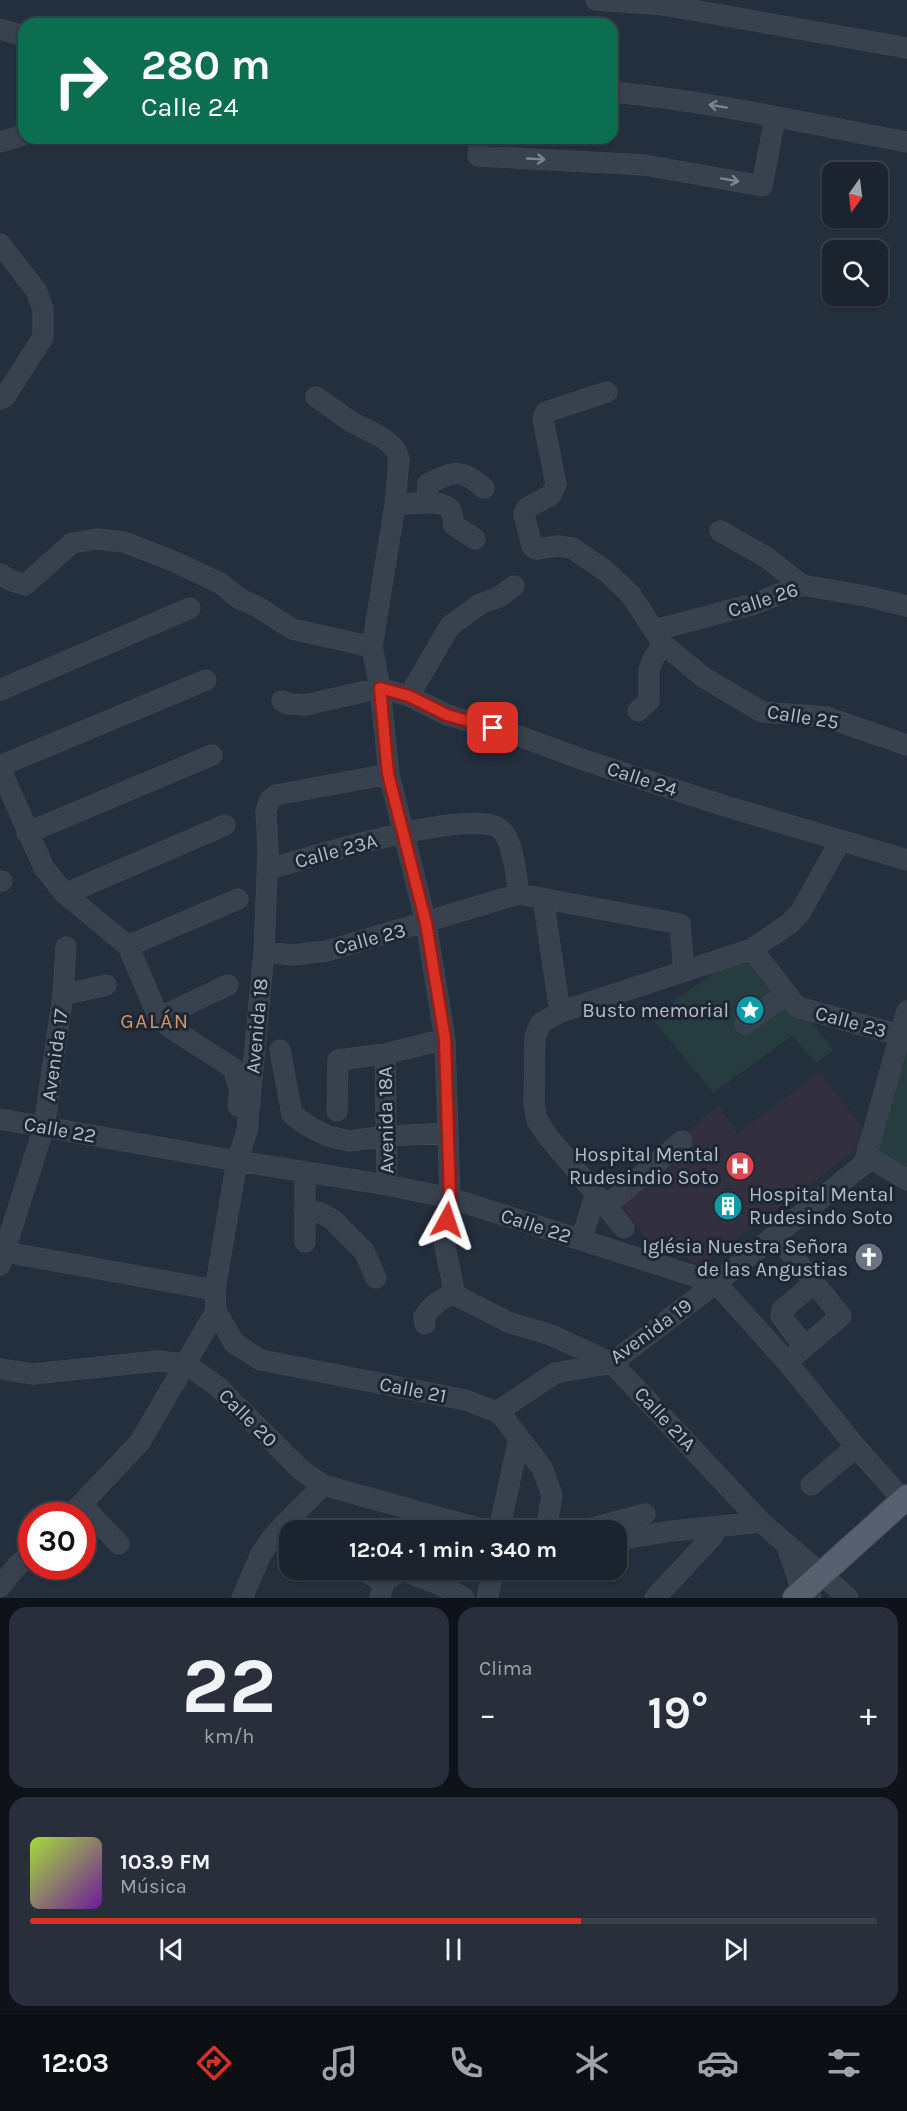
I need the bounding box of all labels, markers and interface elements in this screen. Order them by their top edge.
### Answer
text: 280 m [141,40,271,90]
icon: right [42,42,120,120]
text: Calle 24 [141,91,239,123]
one-way arrow [709,100,728,111]
one-way arrow [526,154,546,165]
north arrow [822,162,888,228]
map controls [822,162,888,306]
one-way arrow [719,175,739,186]
button: search [822,240,888,306]
street label: Calle 26 [725,578,801,622]
street label: Calle 25 [765,700,841,734]
pin [467,702,518,753]
icon: arrive [476,711,509,744]
street label: Calle 24 [604,757,680,801]
street label: Calle 23A [292,829,380,873]
street label: Calle 23 [332,918,408,960]
street label: Avenida 18 [241,977,273,1075]
place icon: Busto memorial [734,994,766,1026]
place label: Busto memorial [582,999,729,1022]
street label: Calle 23 [813,1001,889,1043]
street label: Avenida 17 [37,1007,73,1103]
district label: GALÁN [120,1009,190,1033]
street label: Avenida 18A [374,1066,398,1174]
street label: Calle 22 [22,1112,98,1148]
place label: Hospital Mental Rudesindio Soto [569,1143,719,1189]
hospital icon: Hospital Mental Rudesindio Soto [724,1150,756,1182]
place label: Hospital Mental Rudesindo Soto [749,1183,894,1229]
position arrow [415,1188,479,1252]
building icon: Hospital Mental Rudesindo Soto [712,1190,744,1222]
street label: Calle 22 [498,1204,574,1248]
place label: Iglésia Nuestra Señora de las Angustias [642,1235,848,1281]
church icon: Iglésia Nuestra Señora de las Angustias [853,1241,885,1273]
street label: Avenida 19 [606,1294,696,1368]
street label: Calle 21 [378,1372,448,1408]
street label: Calle 21A [630,1382,700,1456]
street label: Calle 20 [214,1384,282,1452]
speed limit sign: 30 [18,1502,96,1580]
text: 12:04 · 1 min · 340 m [349,1537,557,1563]
text: 22 [182,1640,276,1732]
text: Clima [479,1657,533,1680]
text: 19° [648,1687,708,1739]
text: − [479,1695,496,1733]
text: + [860,1695,877,1733]
text: km/h [204,1725,254,1748]
text: 103.9 FM [120,1849,210,1875]
text: Música [120,1875,187,1898]
icon: previous [155,1933,188,1966]
icon: pause [437,1933,470,1966]
icon: next [719,1933,752,1966]
icon: directions [193,2042,235,2084]
icon: music [319,2042,361,2084]
icon: phone [445,2042,487,2084]
icon: climate [571,2042,613,2084]
icon: car [697,2042,739,2084]
icon: filters [823,2042,865,2084]
text: 12:03 [42,2047,109,2079]

